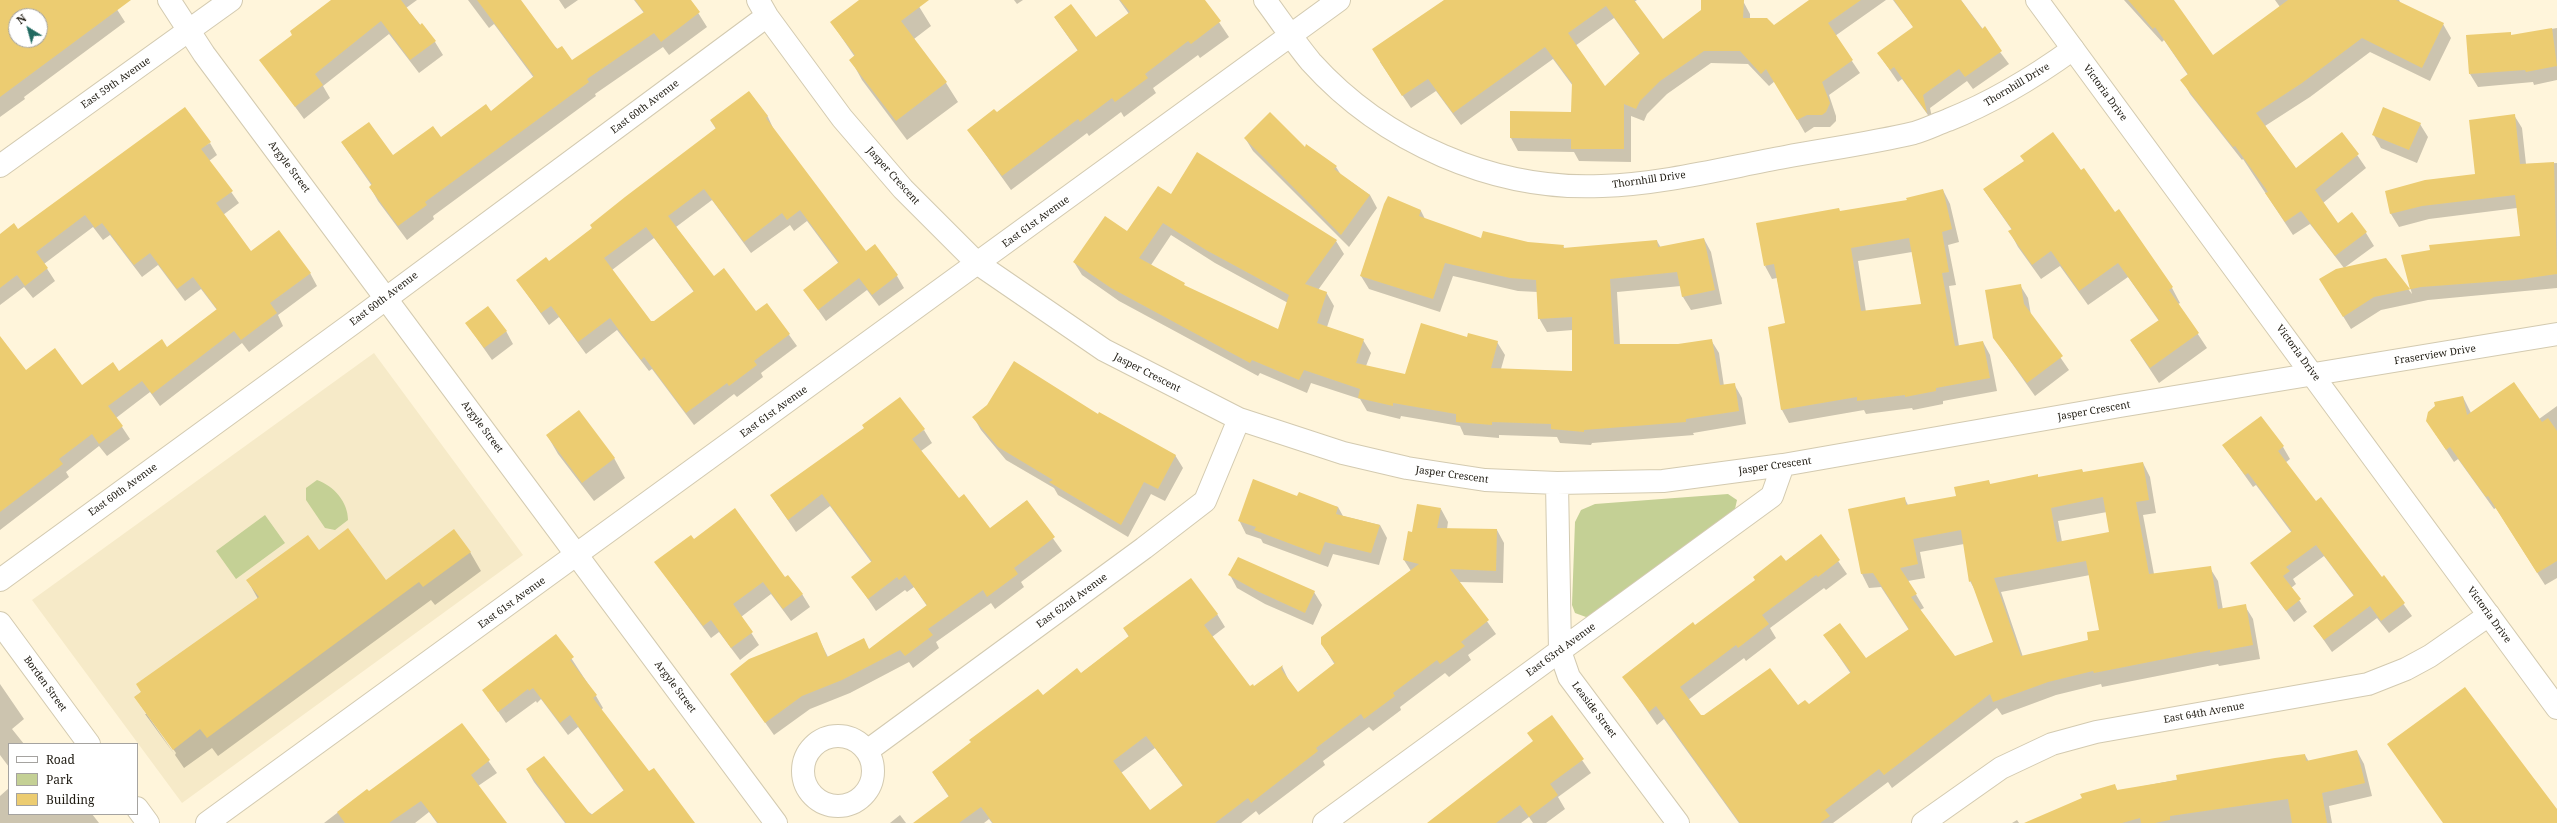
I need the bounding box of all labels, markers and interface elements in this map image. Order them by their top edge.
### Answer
north arrow [8,8,48,48]
text: N [13,10,29,27]
street label: East 59th Avenue [79,55,153,111]
street label: Thornhill Drive [1982,61,2052,109]
street label: Victoria Drive [2081,63,2129,123]
street label: East 60th Avenue [609,78,681,136]
street label: Argyle Street [266,139,312,195]
street label: Jasper Crescent [864,145,922,207]
street label: Thornhill Drive [1611,169,1687,191]
street label: East 61st Avenue [1000,194,1072,250]
street label: East 60th Avenue [348,270,420,328]
street label: Victoria Drive [2274,323,2322,383]
street label: Fraserview Drive [2393,343,2477,367]
street label: Jasper Crescent [1112,351,1182,395]
street label: East 61st Avenue [738,384,810,440]
street label: Argyle Street [459,399,505,455]
street label: Jasper Crescent [2057,399,2131,423]
street label: Jasper Crescent [1738,455,1812,477]
street label: East 60th Avenue [86,461,160,519]
street label: Jasper Crescent [1415,464,1489,486]
street label: East 62nd Avenue [1034,571,1110,631]
street label: East 61st Avenue [476,575,548,631]
street label: Victoria Drive [2465,585,2513,645]
street label: East 63rd Avenue [1524,621,1598,679]
street label: Borden Street [21,654,69,714]
street label: Argyle Street [652,659,698,715]
street label: Leaside Street [1569,680,1619,740]
street label: East 64th Avenue [2163,700,2245,726]
legend [8,743,138,815]
text: Road [46,751,75,768]
text: Park [46,771,73,788]
text: Building [46,791,94,808]

